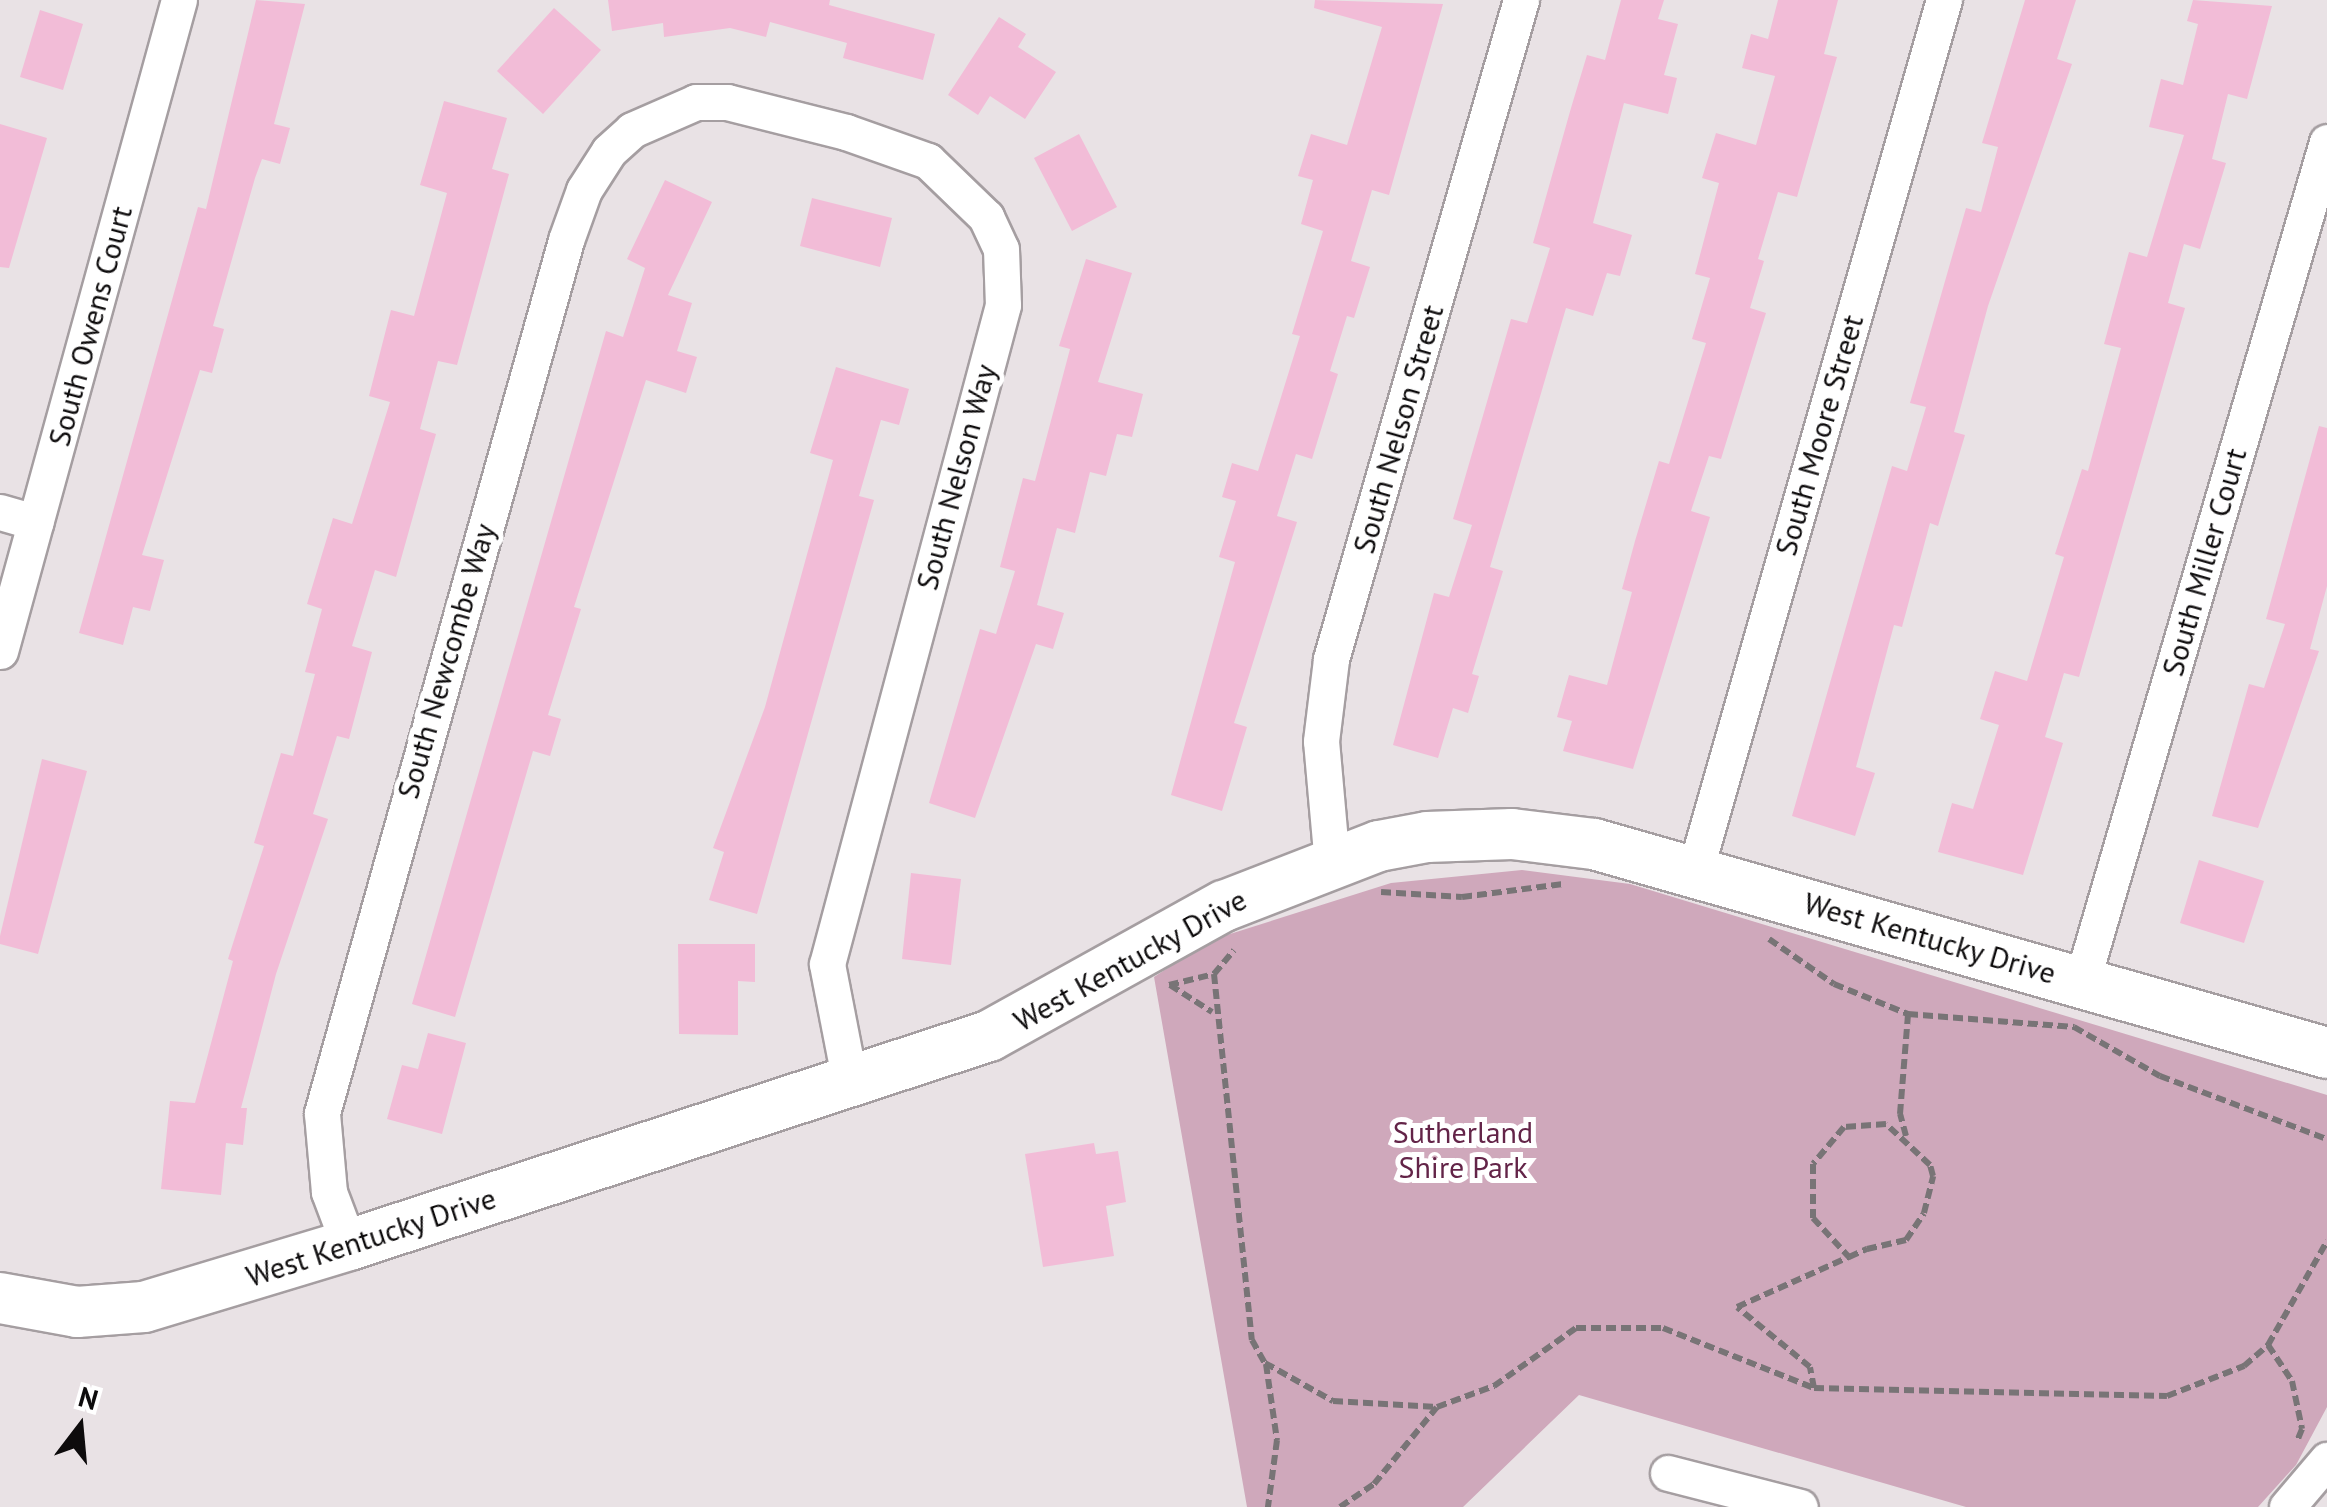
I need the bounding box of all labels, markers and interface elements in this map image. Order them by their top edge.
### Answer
street label: South Owens Court [41,202,139,450]
street label: South Nelson Street [1345,301,1451,557]
street label: South Moore Street [1767,310,1871,560]
street label: South Nelson Way [909,360,1003,594]
street label: South Miller Court [2154,444,2254,680]
street label: South Newcombe Way [389,519,503,803]
street label: West Kentucky Drive [1007,881,1253,1039]
street label: West Kentucky Drive [1799,885,2061,991]
park label: Sutherland Shire Park [1393,1114,1533,1184]
street label: West Kentucky Drive [241,1179,501,1295]
north arrow [30,1377,130,1477]
text: N [74,1377,102,1418]

